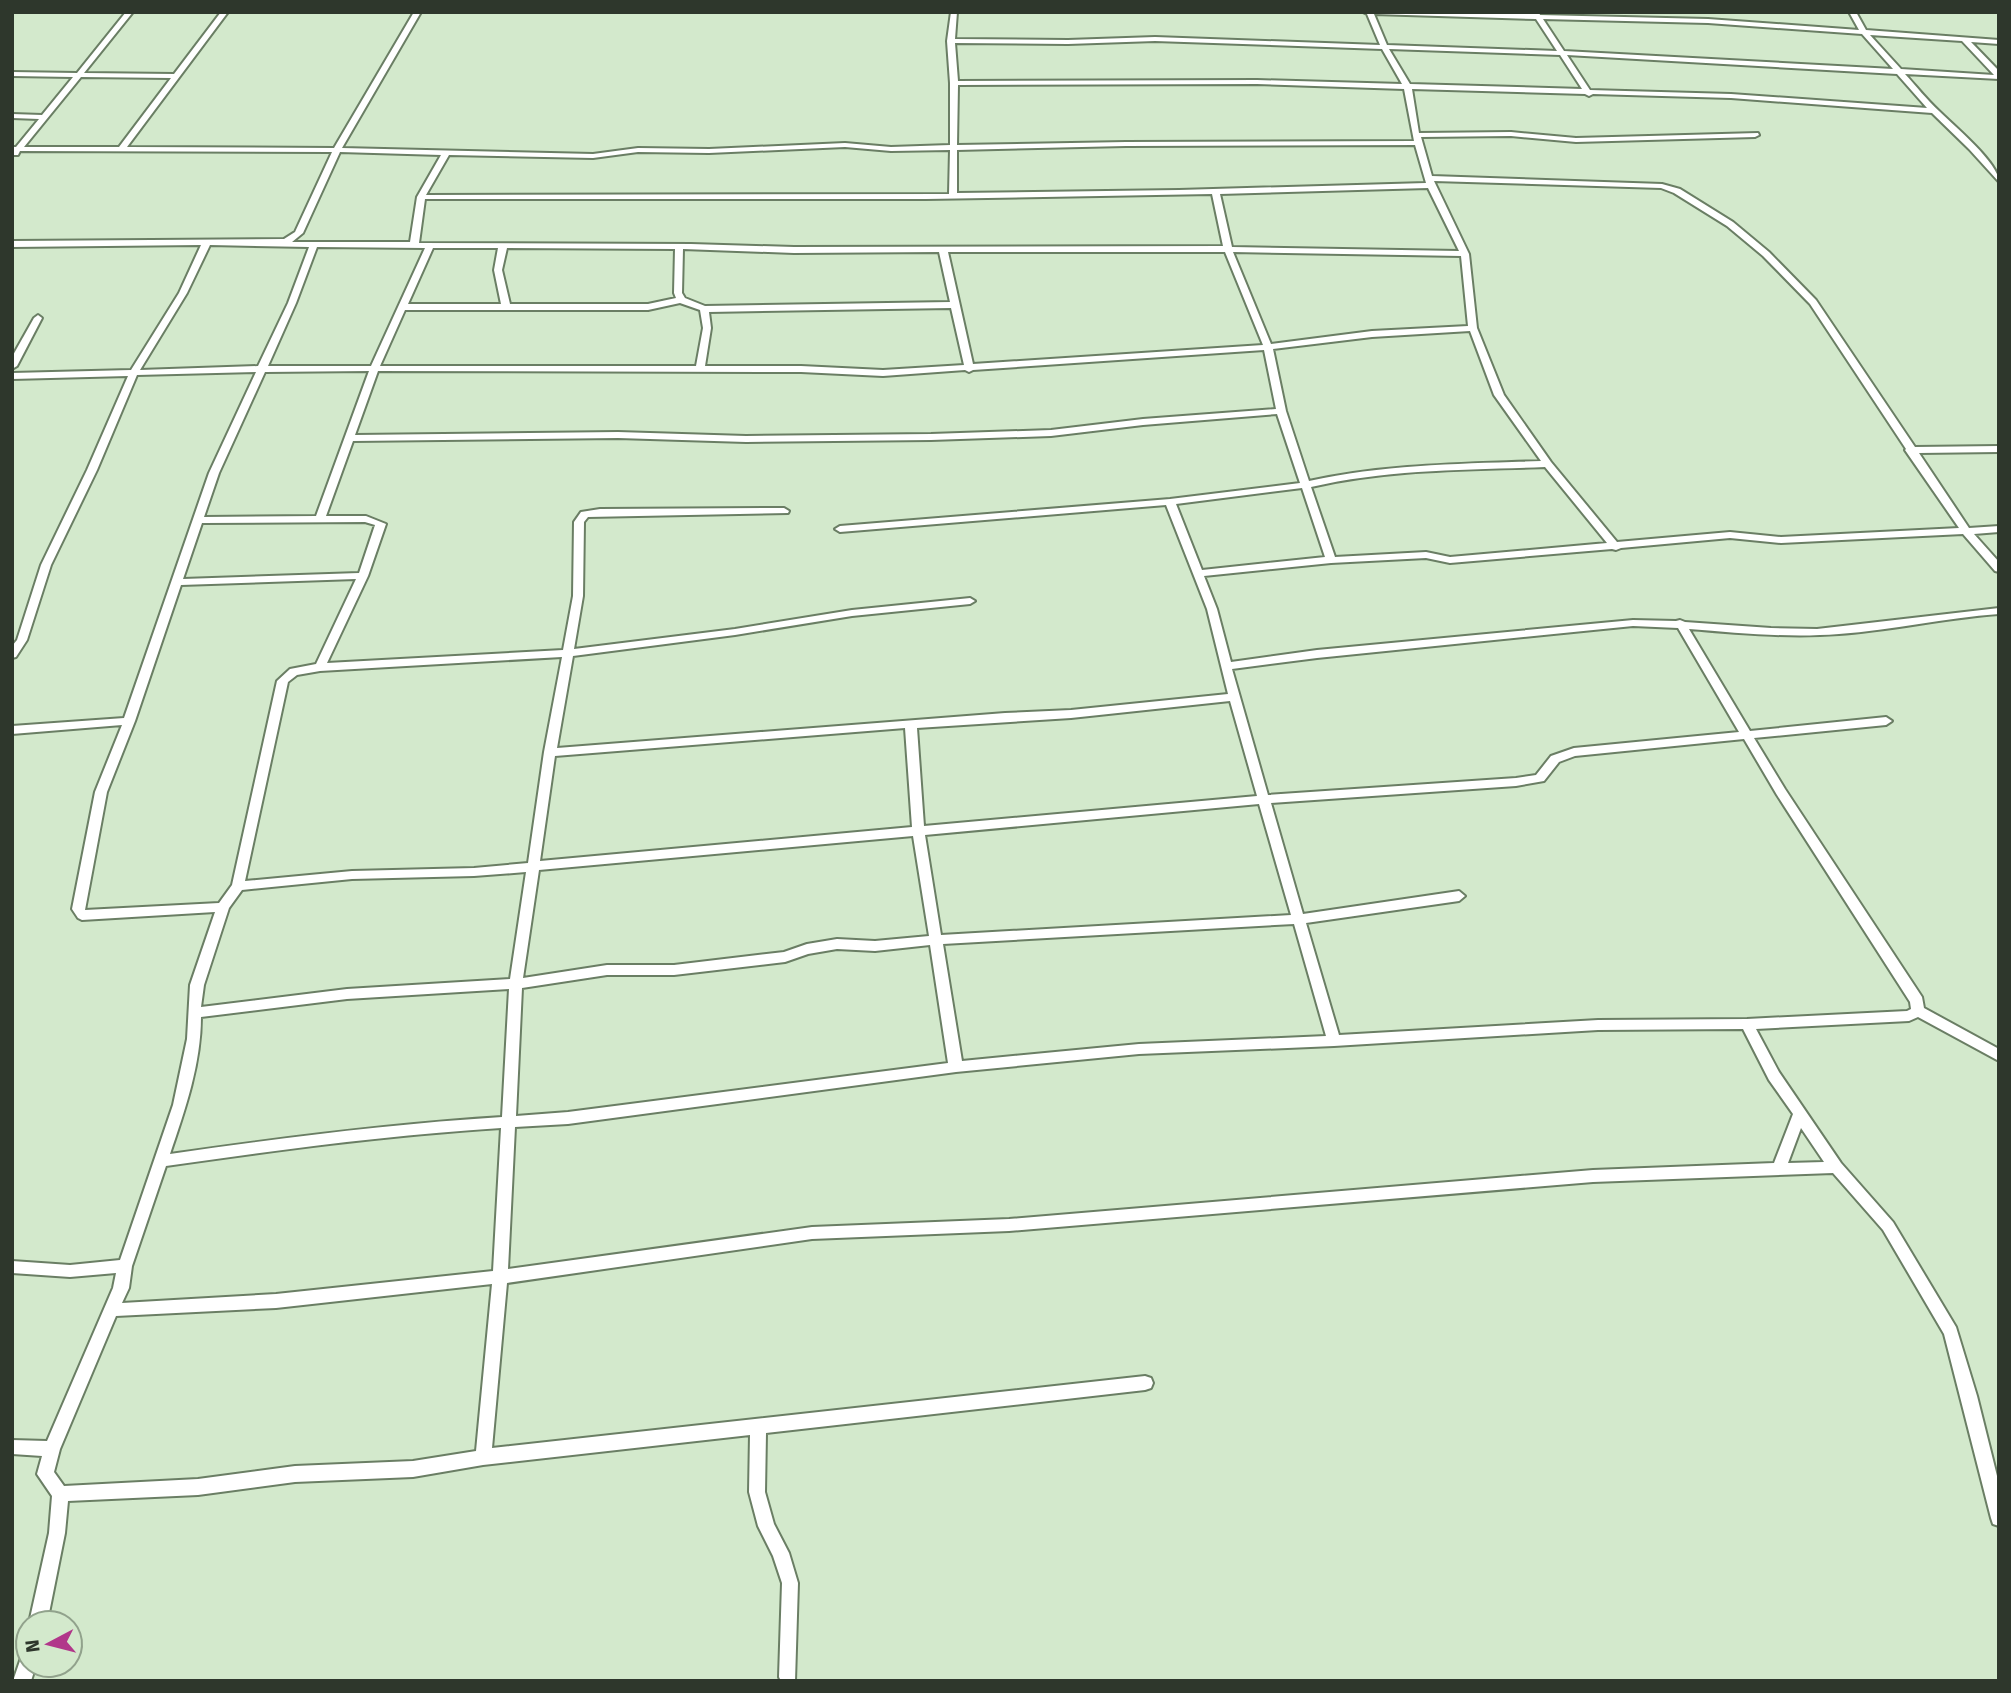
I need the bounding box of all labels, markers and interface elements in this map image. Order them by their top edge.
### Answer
north arrow [14,1609,84,1679]
text: N [20,1638,45,1654]

